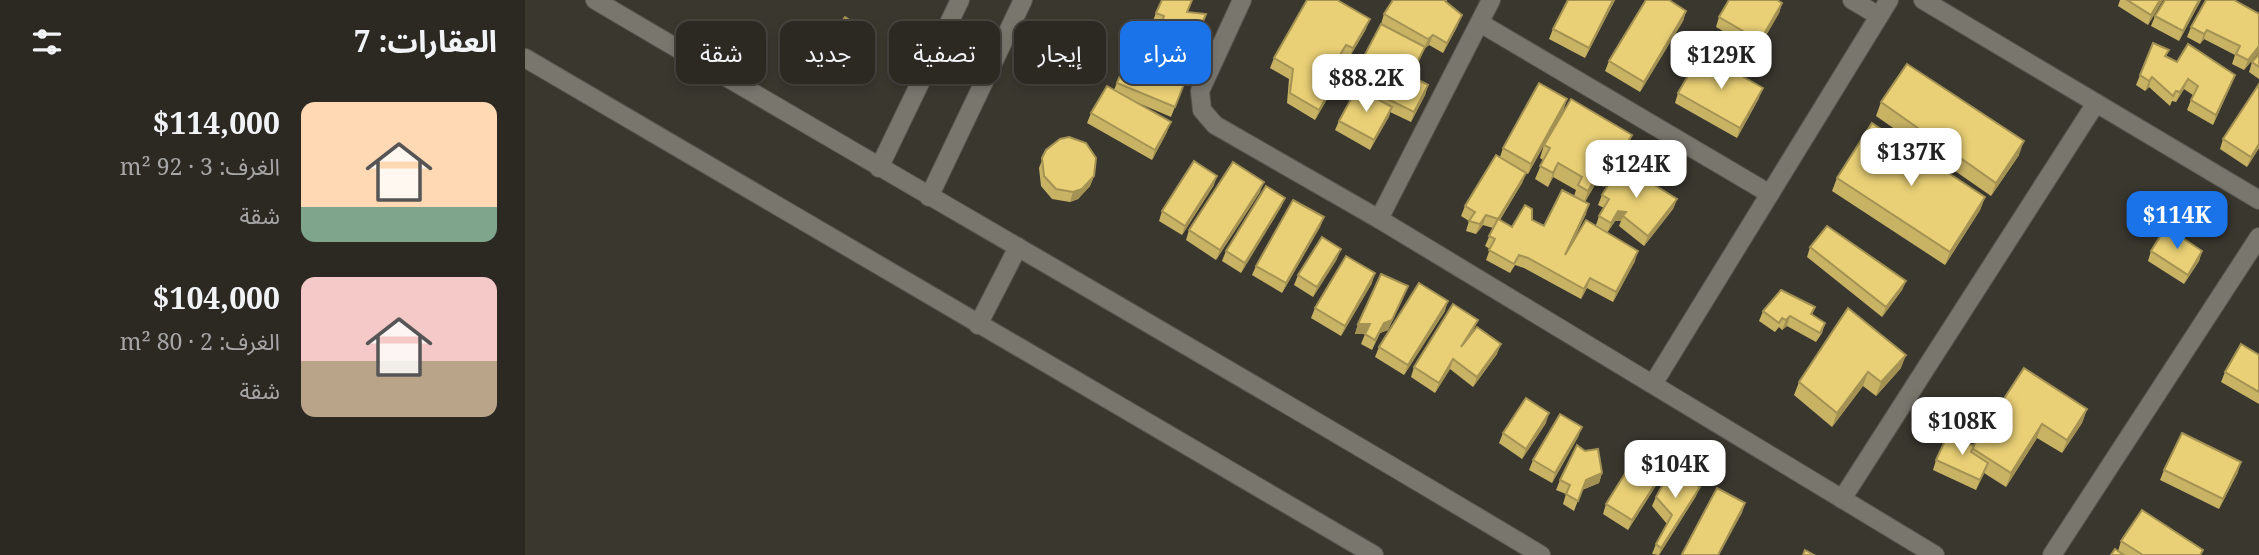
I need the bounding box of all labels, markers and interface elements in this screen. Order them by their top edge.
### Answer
text: العقارات: 7 [354,20,497,61]
chip: شقة [676,21,766,84]
chip: جديد [780,21,875,84]
chip: تصفية [889,21,1000,84]
chip: إيجار [1014,21,1106,84]
chip: شراء [1120,21,1211,84]
icon: filters [28,23,66,61]
pin: $129K [1672,32,1770,91]
text: $129K [1687,38,1755,70]
pin: $88.2K [1309,54,1423,114]
text: $88.2K [1328,61,1404,93]
text: $114,000 [153,102,280,143]
pin: $137K [1862,128,1960,188]
icon: home [357,130,441,214]
text: $137K [1877,135,1945,167]
pin: $124K [1587,140,1685,200]
text: $124K [1602,147,1670,179]
text: الغرف: 3 · 92 m² [120,150,280,182]
pin: $114K [2128,191,2226,251]
text: $114K [2143,198,2211,230]
text: شقة [239,199,280,231]
text: $104,000 [153,277,280,318]
icon: home [357,305,441,389]
text: الغرف: 2 · 80 m² [120,325,280,357]
text: شقة [239,374,280,406]
pin: $108K [1913,398,2011,457]
text: $108K [1928,404,1996,436]
pin: $104K [1626,440,1724,500]
text: $104K [1641,447,1709,479]

